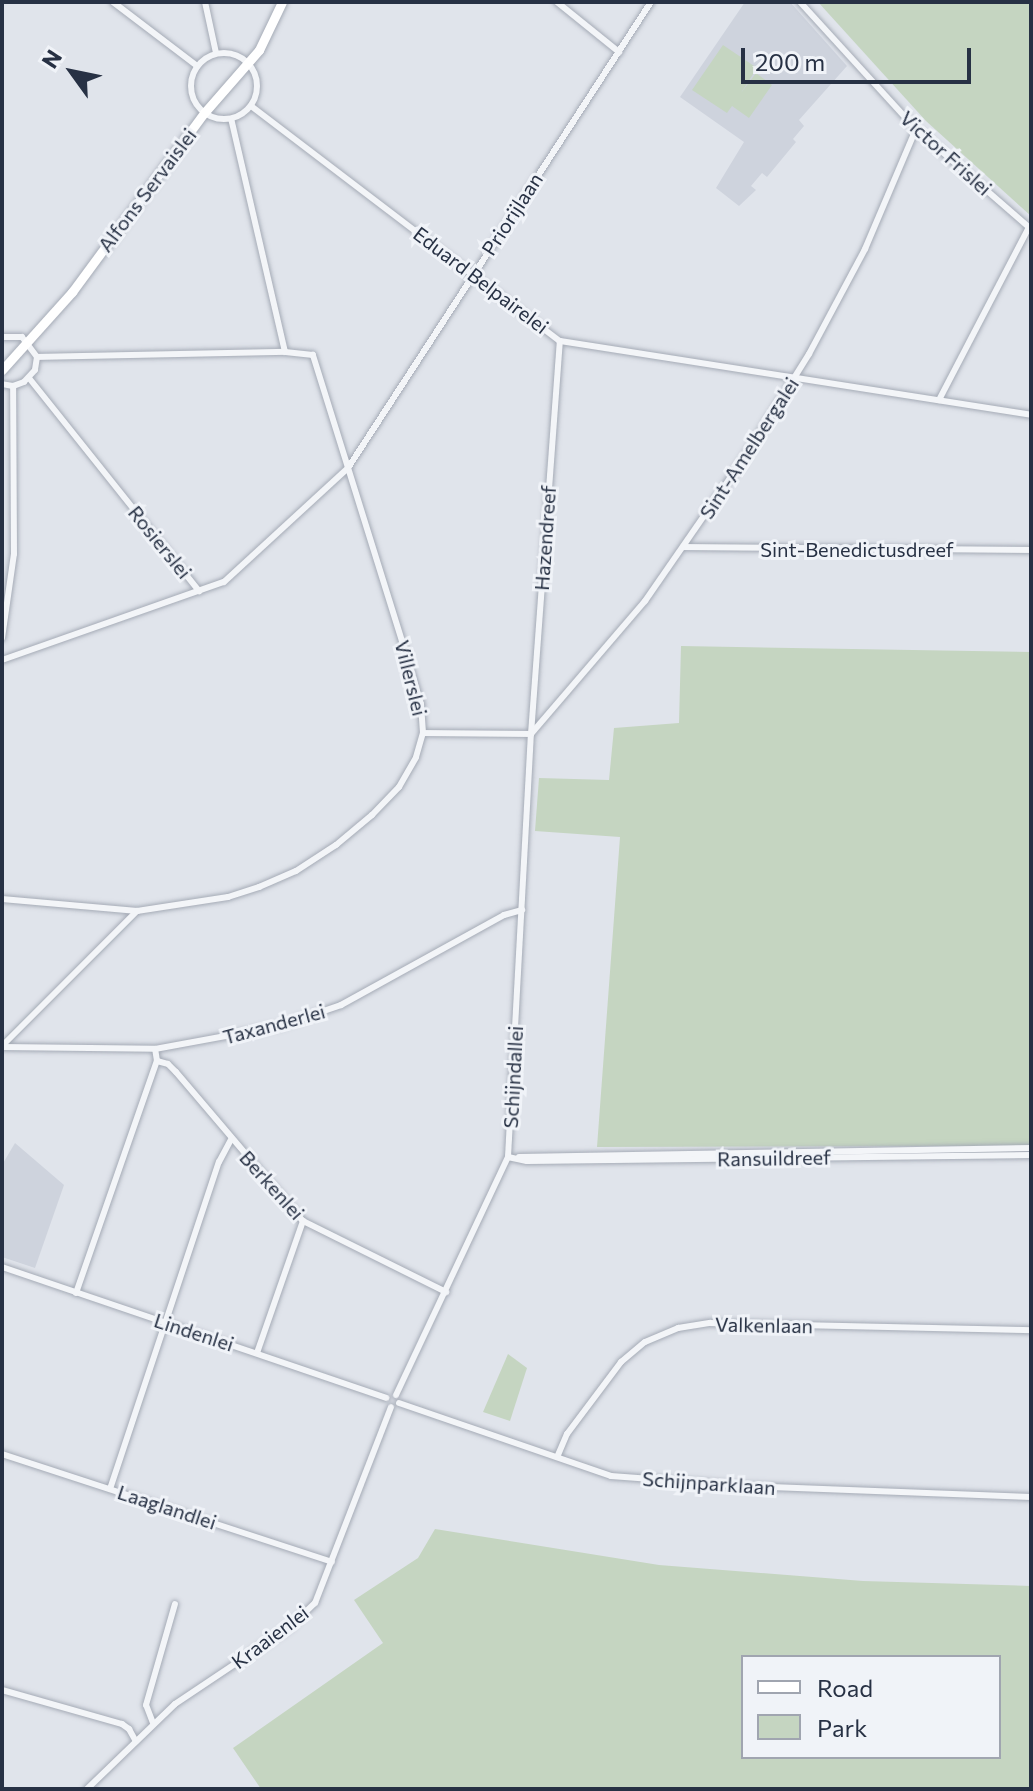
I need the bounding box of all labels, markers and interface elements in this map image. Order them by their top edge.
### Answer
north arrow [32,32,112,112]
scale bar [745,32,975,82]
text: N [36,44,67,73]
text: 200 m [755,47,825,76]
street label: Victor Frislei [895,106,997,200]
street label: Alfons Servaislei [93,124,201,256]
street label: Priorijlaan [477,168,547,260]
street label: Eduard Belpairelei [409,221,553,339]
street label: Sint-Amelbergalei [694,373,804,523]
street label: Hazendreef [529,485,561,591]
street label: Rosierslei [123,501,197,583]
street label: Sint-Benedictusdreef [760,537,954,561]
street label: Villerslei [390,638,432,718]
street label: Taxanderlei [220,999,328,1049]
street label: Schijndallei [498,1025,528,1129]
street label: Ransuildreef [717,1145,831,1171]
street label: Berkenlei [235,1146,309,1224]
street label: Lindenlei [151,1308,237,1356]
street label: Valkenlaan [715,1312,813,1338]
street label: Schijnparklaan [642,1466,776,1500]
street label: Laaglandlei [115,1480,219,1534]
street label: Kraaienlei [227,1600,313,1674]
legend [741,1655,1001,1759]
text: Road [817,1673,873,1702]
text: Park [817,1713,867,1742]

